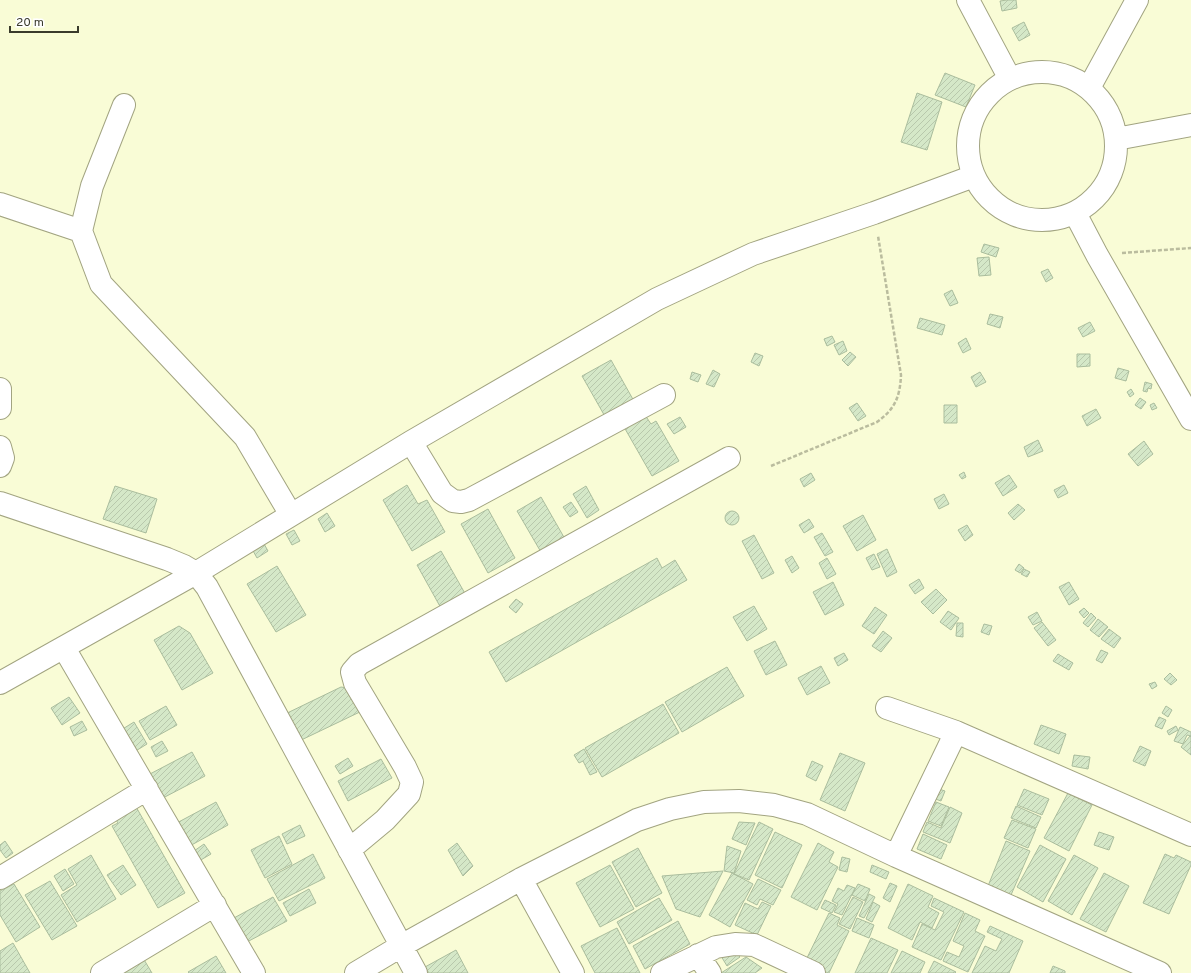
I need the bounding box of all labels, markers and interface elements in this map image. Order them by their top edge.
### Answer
scale bar [10,8,78,34]
text: 20 m [16,15,44,31]

